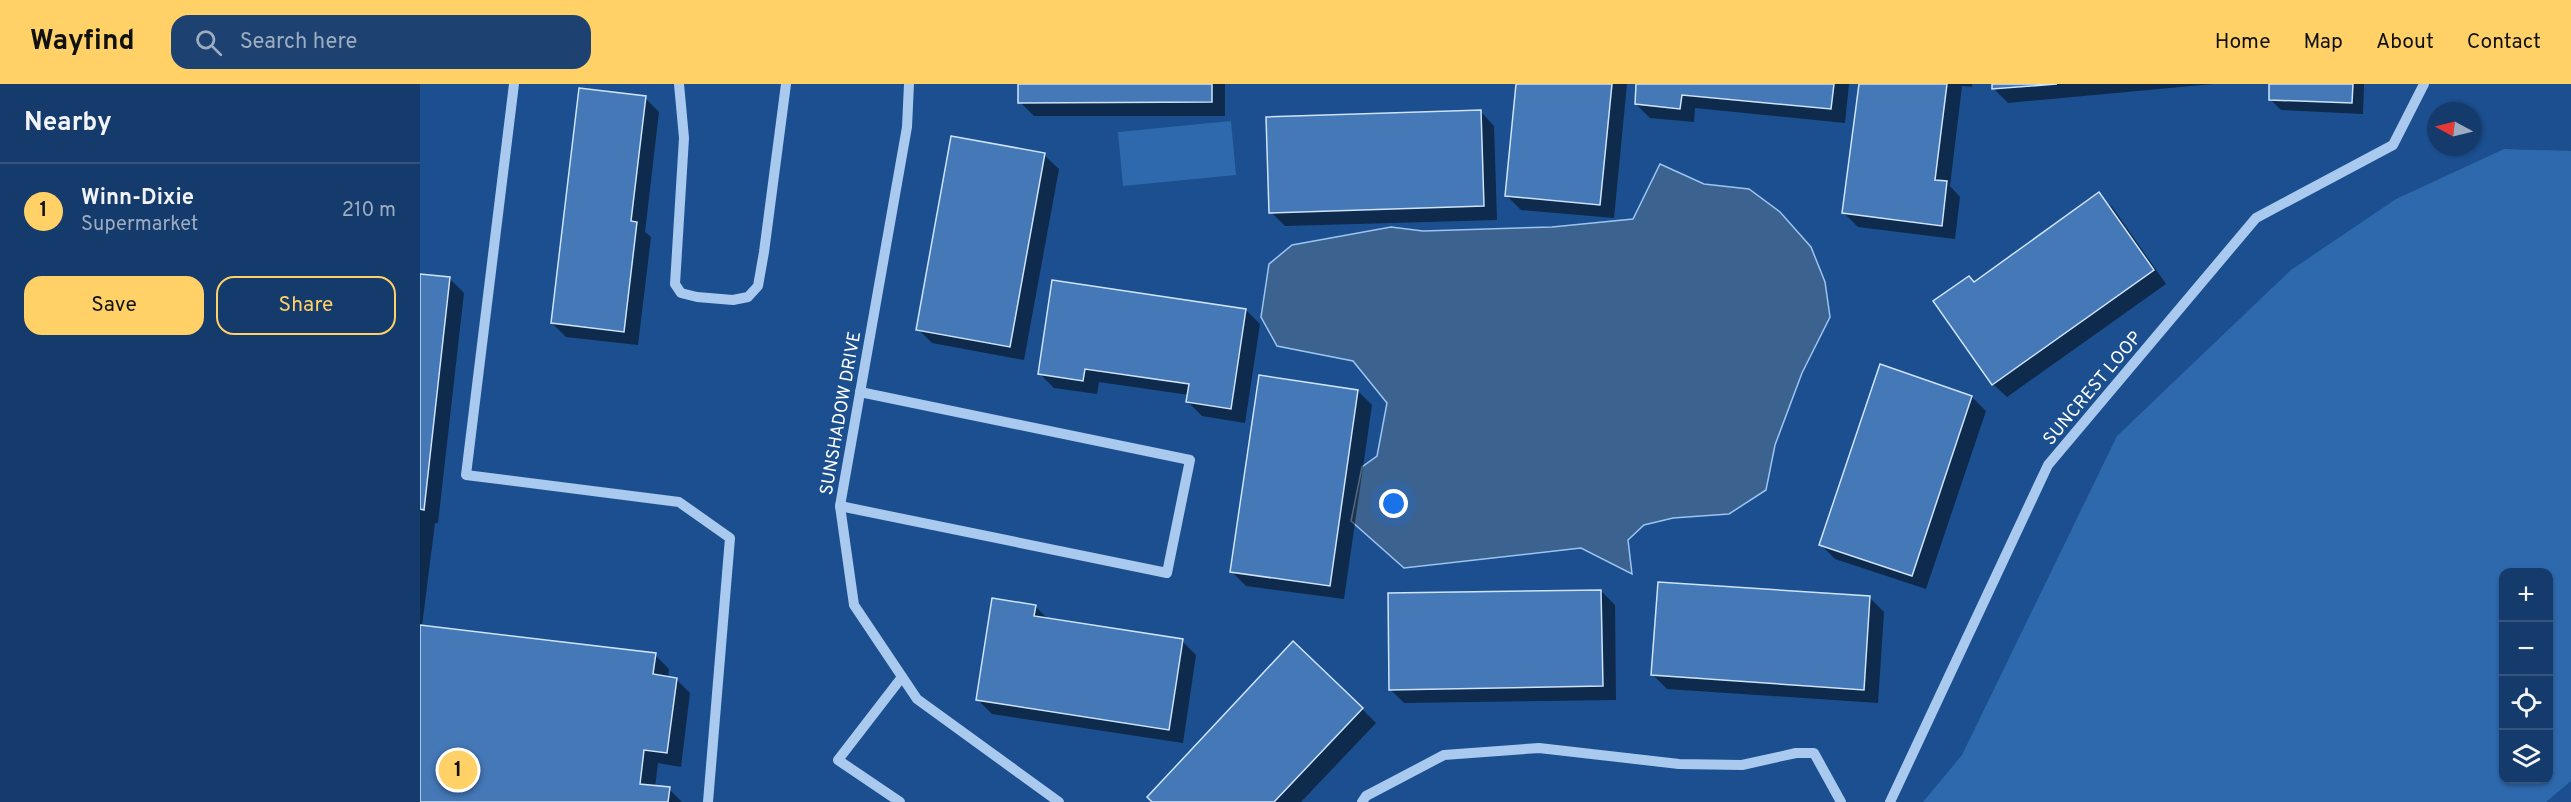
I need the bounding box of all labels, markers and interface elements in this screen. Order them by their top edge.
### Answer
search box [171,15,591,69]
text: Wayfind [30,24,135,60]
icon: search [192,26,225,59]
text: Search here [240,29,357,56]
text: Home [2215,29,2271,56]
text: Map [2304,29,2343,56]
text: About [2376,29,2434,56]
text: Contact [2467,29,2541,56]
north arrow [2427,102,2481,156]
text: Nearby [24,107,112,140]
text: Winn-Dixie [81,185,194,212]
text: 1 [40,198,48,224]
text: 210 m [342,198,396,224]
text: Supermarket [81,212,198,238]
button: Save [24,276,204,335]
button: Share [216,276,396,335]
street label: SUNCREST LOOP [2039,327,2148,451]
street label: SUNSHADOW DRIVE [816,330,867,497]
your location [1379,489,1408,518]
map controls [2499,568,2553,784]
button: + [2499,568,2553,622]
button: − [2499,622,2553,676]
button: locate [2499,676,2553,730]
button: layers [2499,730,2553,784]
pin: 1 [438,748,477,792]

